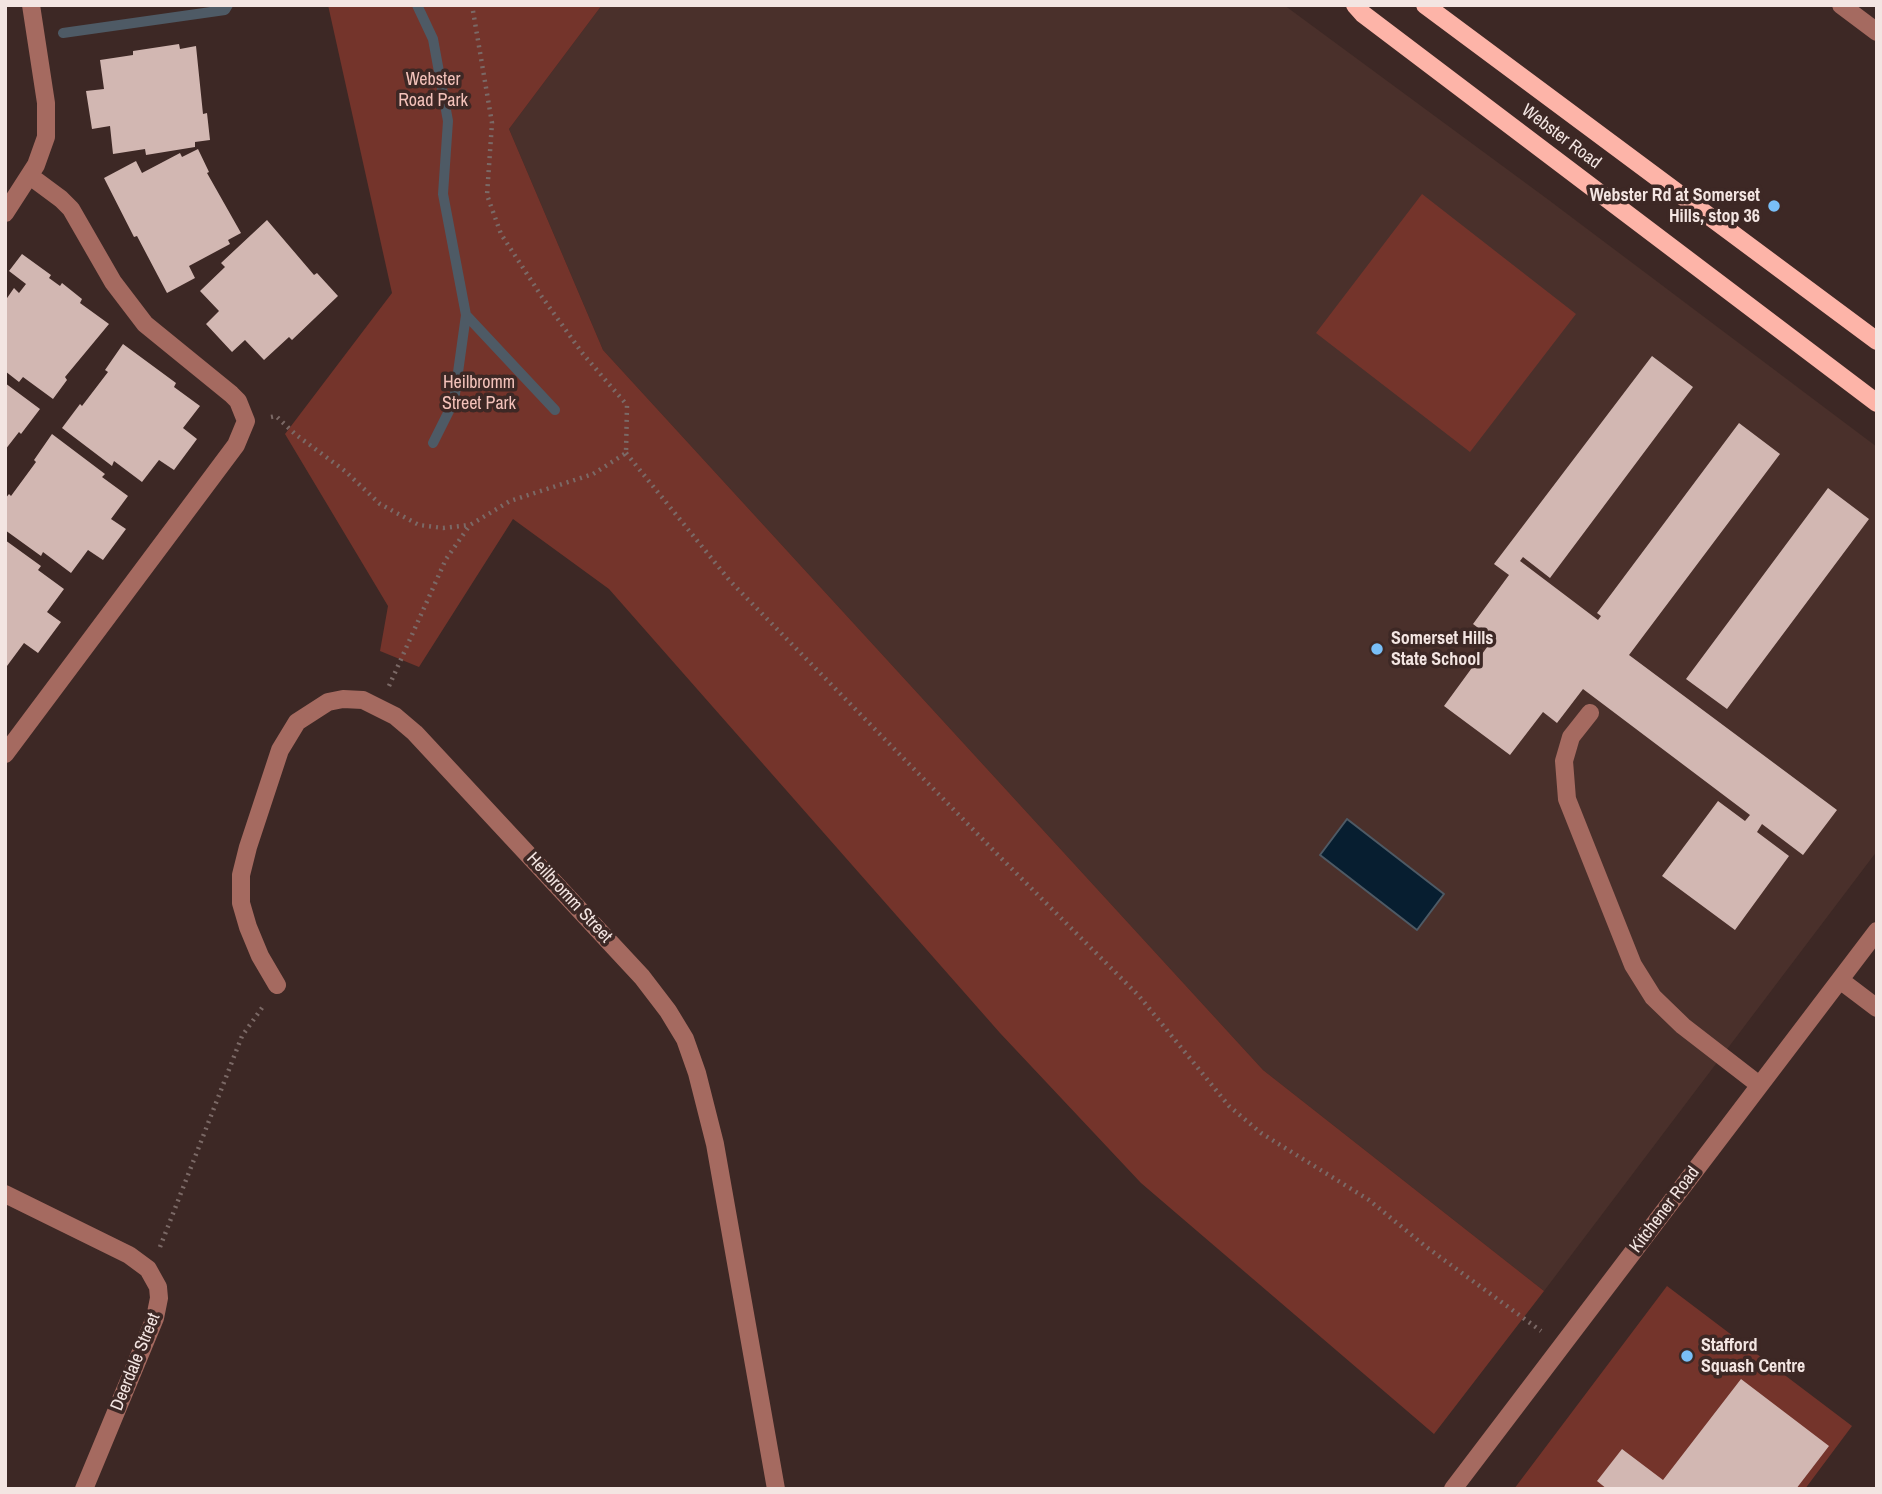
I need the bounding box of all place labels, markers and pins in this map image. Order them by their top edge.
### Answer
place label: Webster Rd at Somerset Hills, stop 36 [1590,185,1760,228]
marker: Webster Rd at Somerset Hills, stop 36 [1766,198,1782,214]
place label: Somerset Hills State School [1391,628,1494,670]
marker: Somerset Hills State School [1369,641,1385,657]
place label: Stafford Squash Centre [1701,1335,1805,1378]
marker: Stafford Squash Centre [1679,1348,1695,1364]

